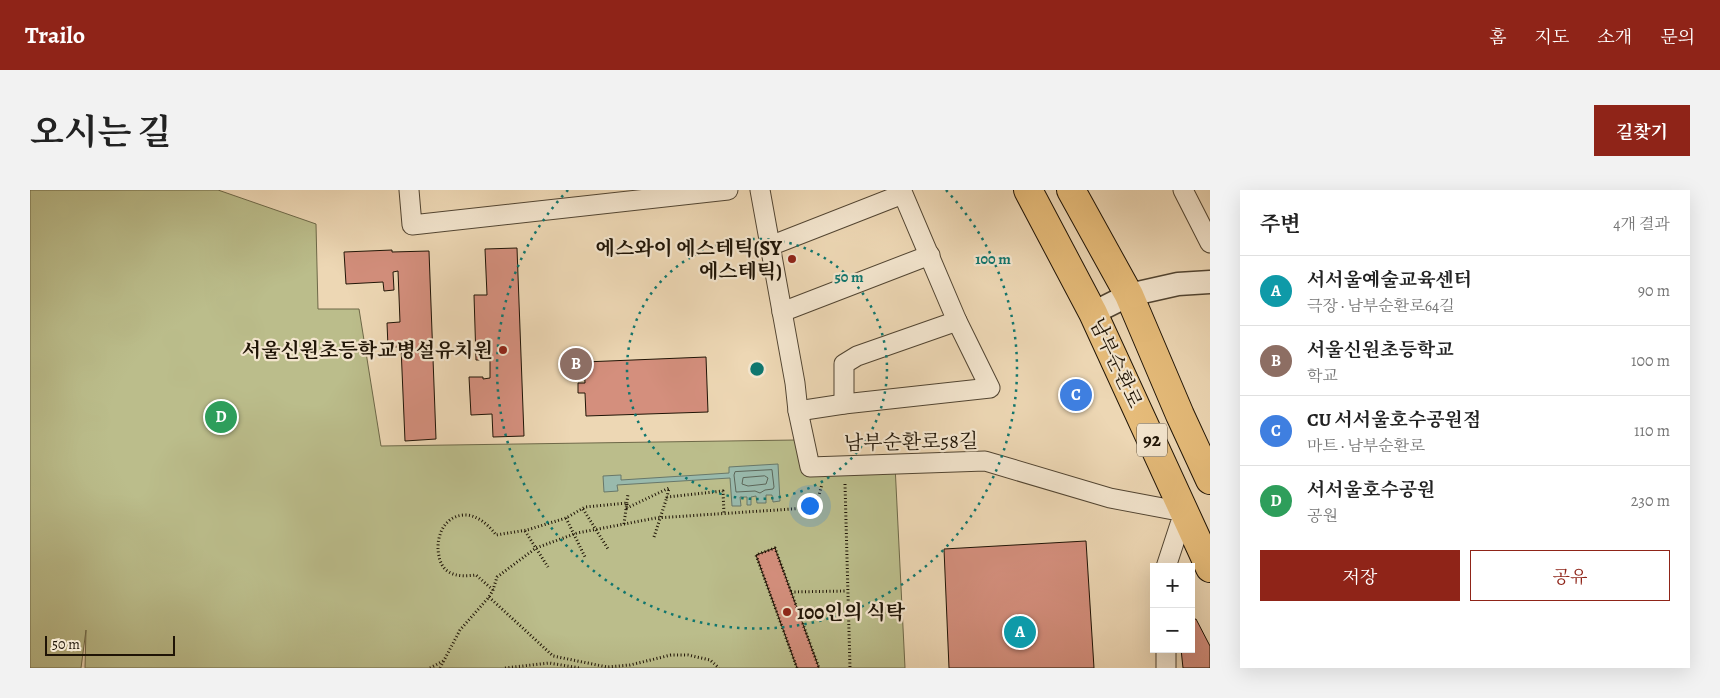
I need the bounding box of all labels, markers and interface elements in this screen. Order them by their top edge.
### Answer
text: Trailo [25,19,85,51]
text: 홈 [1489,25,1507,49]
text: 지도 [1535,25,1569,49]
text: 소개 [1597,25,1632,49]
text: 문의 [1660,25,1695,49]
button: 길찾기 [1594,105,1690,156]
text: 오시는 길 [30,108,171,156]
text: 주변 [1260,210,1301,238]
text: 4개 결과 [1613,213,1670,235]
place label: 에스와이 에스테틱(SY 에스테틱) [596,235,783,285]
text: 100 m [975,249,1011,269]
marker: 에스와이 에스테틱(SY 에스테틱) [786,253,798,265]
text: 50 m [834,267,864,287]
text: 서서울예술교육센터 [1307,267,1472,293]
text: A [1271,280,1281,302]
text: 90 m [1638,280,1670,302]
text: 극장 · 남부순환로64길 [1307,295,1455,317]
street label: 남부순환로 [1083,314,1149,412]
place label: 서울신원초등학교병설유치원 [242,337,493,364]
text: 서울신원초등학교 [1307,337,1454,363]
marker: 서울신원초등학교병설유치원 [497,344,509,356]
pin: B [560,345,592,383]
text: B [1271,350,1281,372]
text: 100 m [1631,350,1670,372]
centre of rings [748,360,766,378]
text: 학교 [1307,365,1338,387]
pin: C [1060,376,1092,414]
pin: D [205,398,237,436]
text: CU 서서울호수공원점 [1307,407,1481,433]
text: C [1271,420,1281,442]
text: 110 m [1634,420,1670,442]
road number: 92 [1137,424,1167,456]
street label: 남부순환로58길 [844,427,978,457]
text: 마트 · 남부순환로 [1307,435,1425,457]
text: 서서울호수공원 [1307,477,1435,503]
text: D [1270,490,1282,512]
text: 230 m [1631,490,1670,512]
your location [797,493,823,519]
text: 공원 [1307,505,1338,527]
button: 저장 [1260,550,1460,601]
button: 공유 [1470,550,1670,601]
map controls [1150,563,1195,653]
button: + [1150,563,1195,608]
place label: 100인의 식탁 [797,599,906,626]
marker: 100인의 식탁 [781,606,793,618]
button: − [1150,608,1195,653]
pin: A [1004,613,1036,651]
scale bar [45,633,175,656]
text: 50 m [52,635,80,654]

